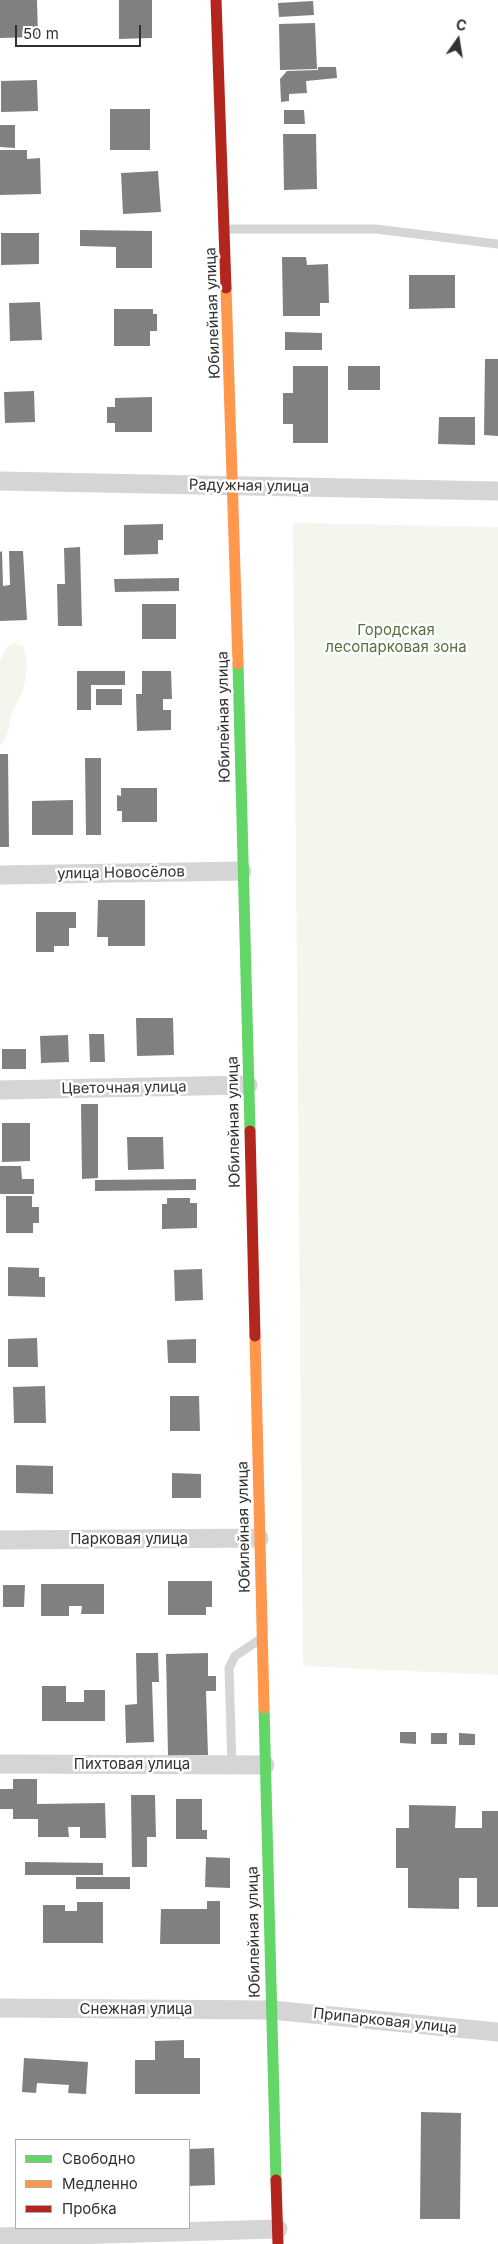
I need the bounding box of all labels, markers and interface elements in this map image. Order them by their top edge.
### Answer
scale bar [18,15,144,47]
north arrow [433,15,483,65]
text: С [455,15,468,34]
text: 50 m [23,24,59,43]
street label: Юбилейная улица [202,247,224,379]
street label: Радужная улица [189,476,309,496]
park label: Городская лесопарковая зона [325,621,467,656]
street label: Юбилейная улица [214,651,234,783]
street label: улица Новосёлов [57,863,185,883]
street label: Юбилейная улица [224,1056,244,1188]
street label: Цветочная улица [61,1078,187,1098]
street label: Юбилейная улица [234,1461,254,1593]
street label: Парковая улица [70,1530,188,1548]
street label: Пихтовая улица [74,1755,190,1773]
street label: Юбилейная улица [244,1866,264,1998]
street label: Снежная улица [80,2000,192,2018]
street label: Припарковая улица [312,2004,458,2038]
legend [15,2139,190,2229]
text: Свободно [62,2149,136,2168]
text: Медленно [62,2174,138,2193]
text: Пробка [62,2199,117,2218]

